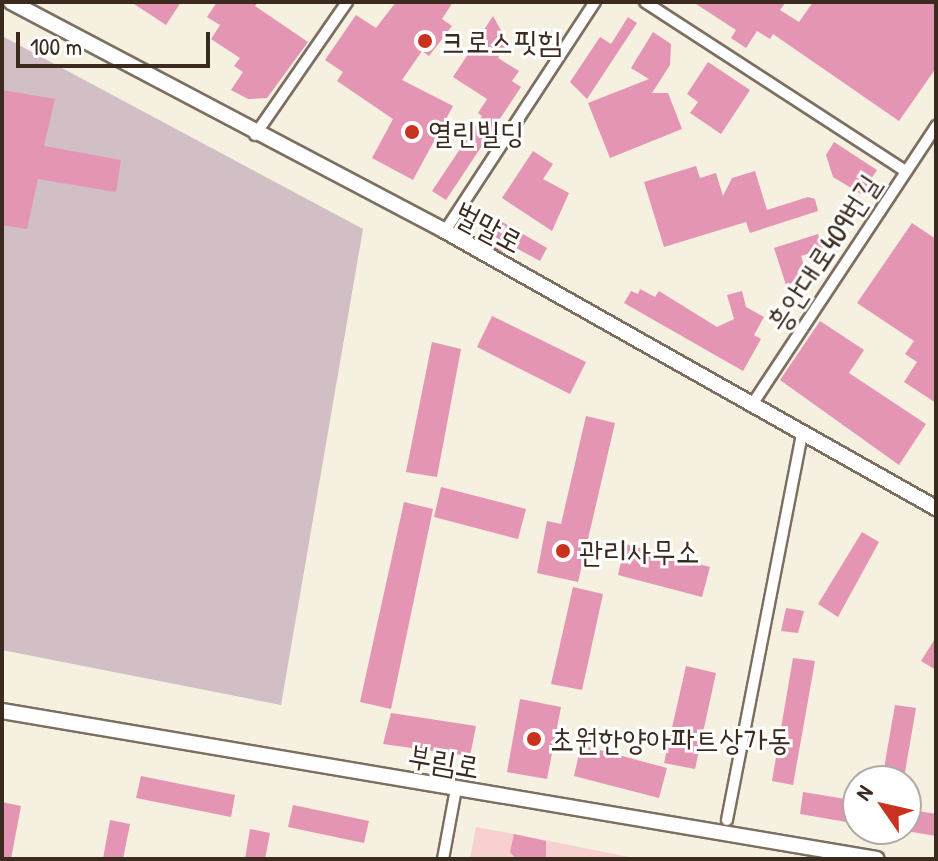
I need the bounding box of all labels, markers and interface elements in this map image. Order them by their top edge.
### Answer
scale bar [20,16,214,66]
place label: 크로스핏힘 [441,23,562,59]
text: 100 m [30,30,82,62]
marker: 크로스핏힘 [416,32,434,50]
place label: 열린빌딩 [428,114,525,150]
marker: 열린빌딩 [403,123,421,141]
street label: 흥안대로409번길 [759,167,887,339]
street label: 벌말로 [449,194,529,260]
place label: 관리사무소 [579,533,700,569]
marker: 관리사무소 [554,542,572,560]
place label: 초원한양아파트상가동 [550,721,791,757]
marker: 초원한양아파트상가동 [525,730,543,748]
street label: 부림로 [405,737,483,785]
north arrow [842,765,922,845]
text: N [848,779,879,806]

